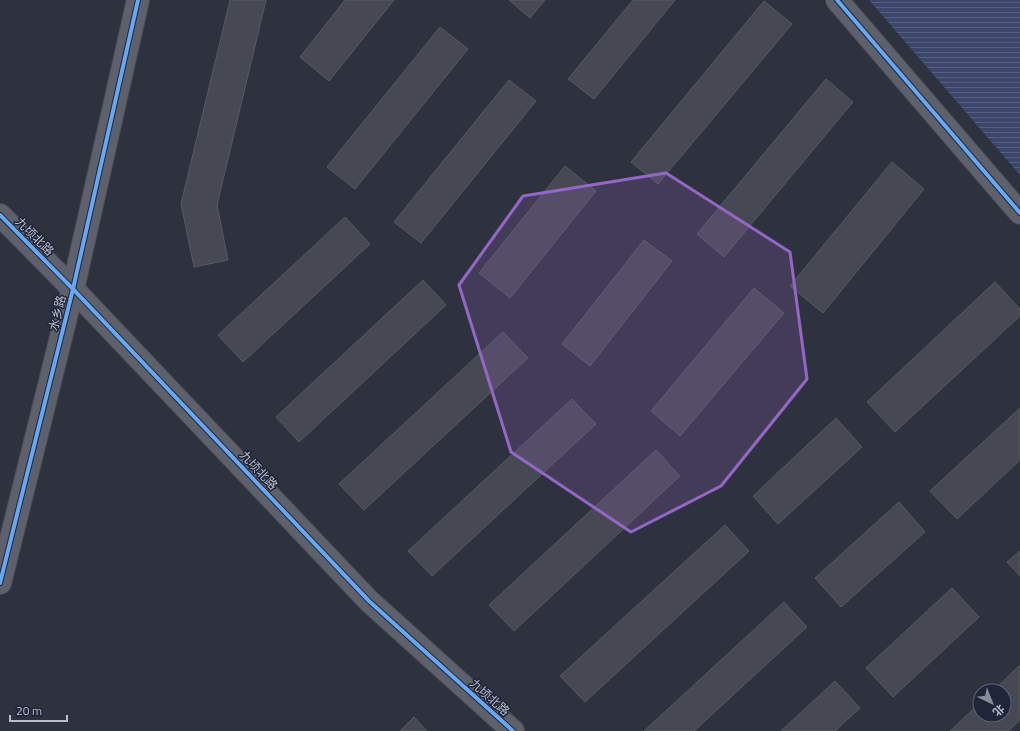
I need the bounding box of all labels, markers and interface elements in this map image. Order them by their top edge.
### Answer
street label: 九顷北路 [11,212,59,260]
street label: 水乡路 [43,293,71,333]
street label: 九顷北路 [236,446,282,494]
street label: 九顷北路 [466,674,514,720]
north arrow [972,683,1012,723]
scale bar [10,697,67,723]
text: 20 m [16,701,42,720]
text: 北 [989,701,1008,720]

